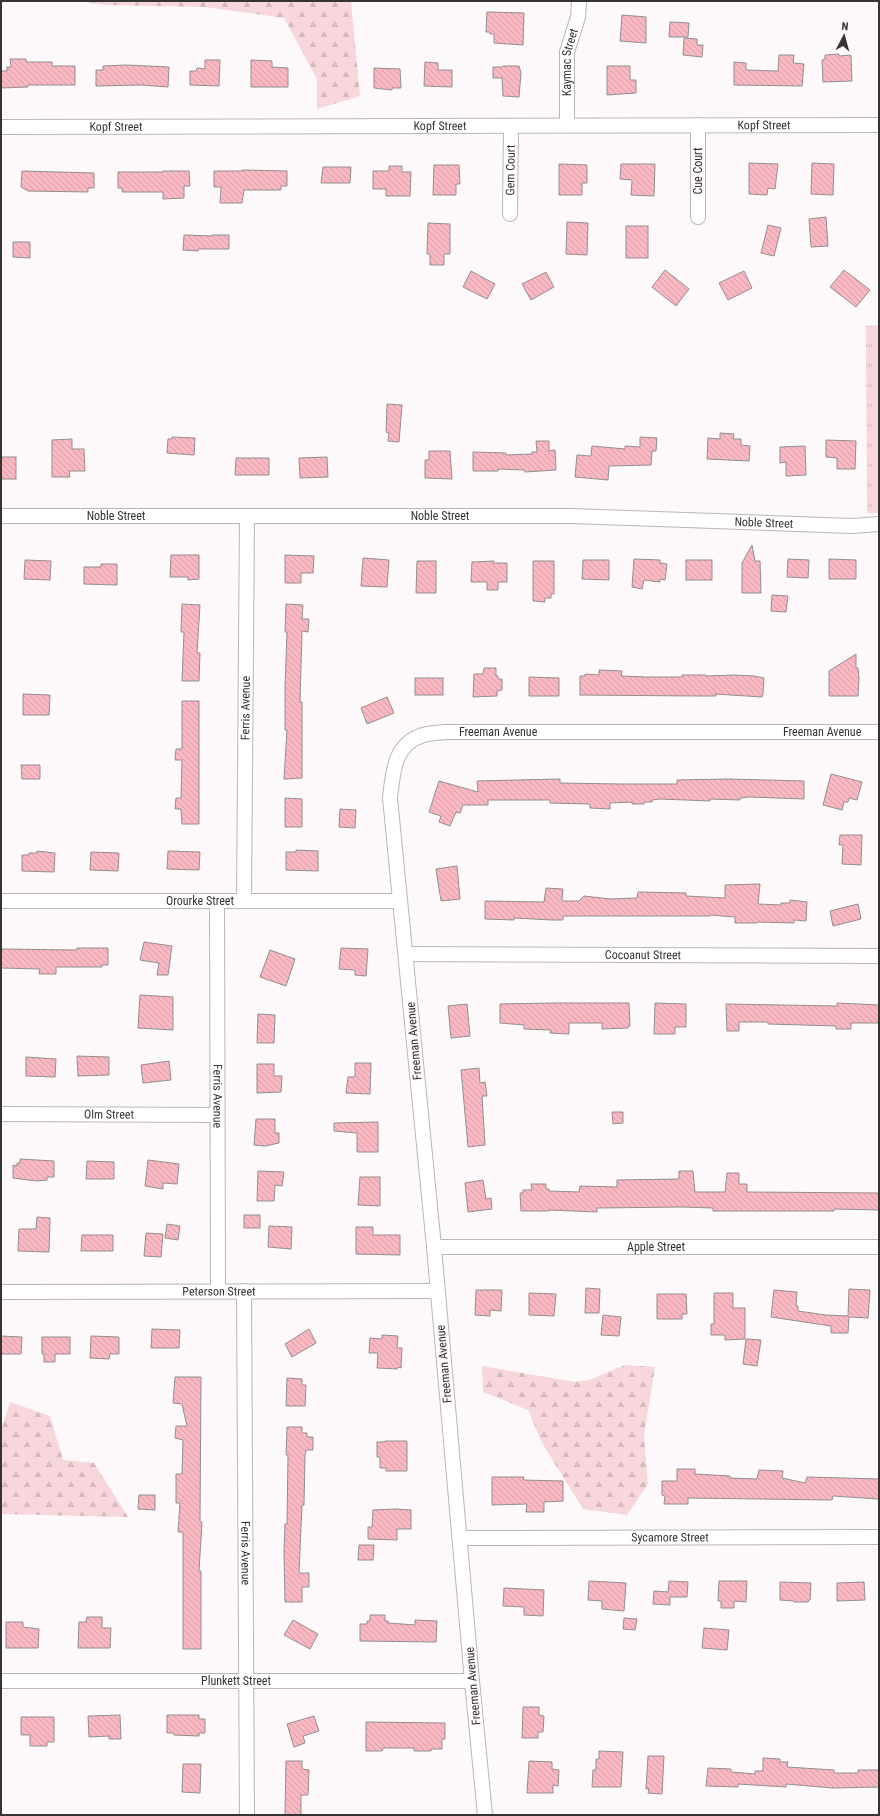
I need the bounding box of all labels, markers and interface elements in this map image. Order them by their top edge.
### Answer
north arrow [824,16,864,56]
text: N [841,20,849,33]
street label: Kaymac Street [560,26,581,96]
street label: Kopf Street [737,118,791,132]
street label: Kopf Street [413,119,467,133]
street label: Kopf Street [89,120,143,134]
street label: Gem Court [503,144,518,195]
street label: Cue Court [691,147,705,195]
street label: Noble Street [87,509,146,523]
street label: Noble Street [411,509,470,523]
street label: Noble Street [734,515,794,531]
street label: Ferris Avenue [238,675,253,740]
street label: Freeman Avenue [459,725,538,739]
street label: Freeman Avenue [783,725,862,739]
street label: Orourke Street [166,894,234,908]
street label: Cocoanut Street [605,948,682,962]
street label: Freeman Avenue [404,1001,424,1081]
street label: Ferris Avenue [210,1064,225,1128]
street label: Olm Street [84,1107,134,1122]
street label: Apple Street [627,1240,685,1254]
street label: Peterson Street [182,1284,256,1299]
street label: Freeman Avenue [434,1324,454,1404]
street label: Ferris Avenue [238,1521,253,1586]
street label: Sycamore Street [631,1530,709,1545]
street label: Freeman Avenue [463,1646,483,1726]
street label: Plunkett Street [201,1674,271,1688]

